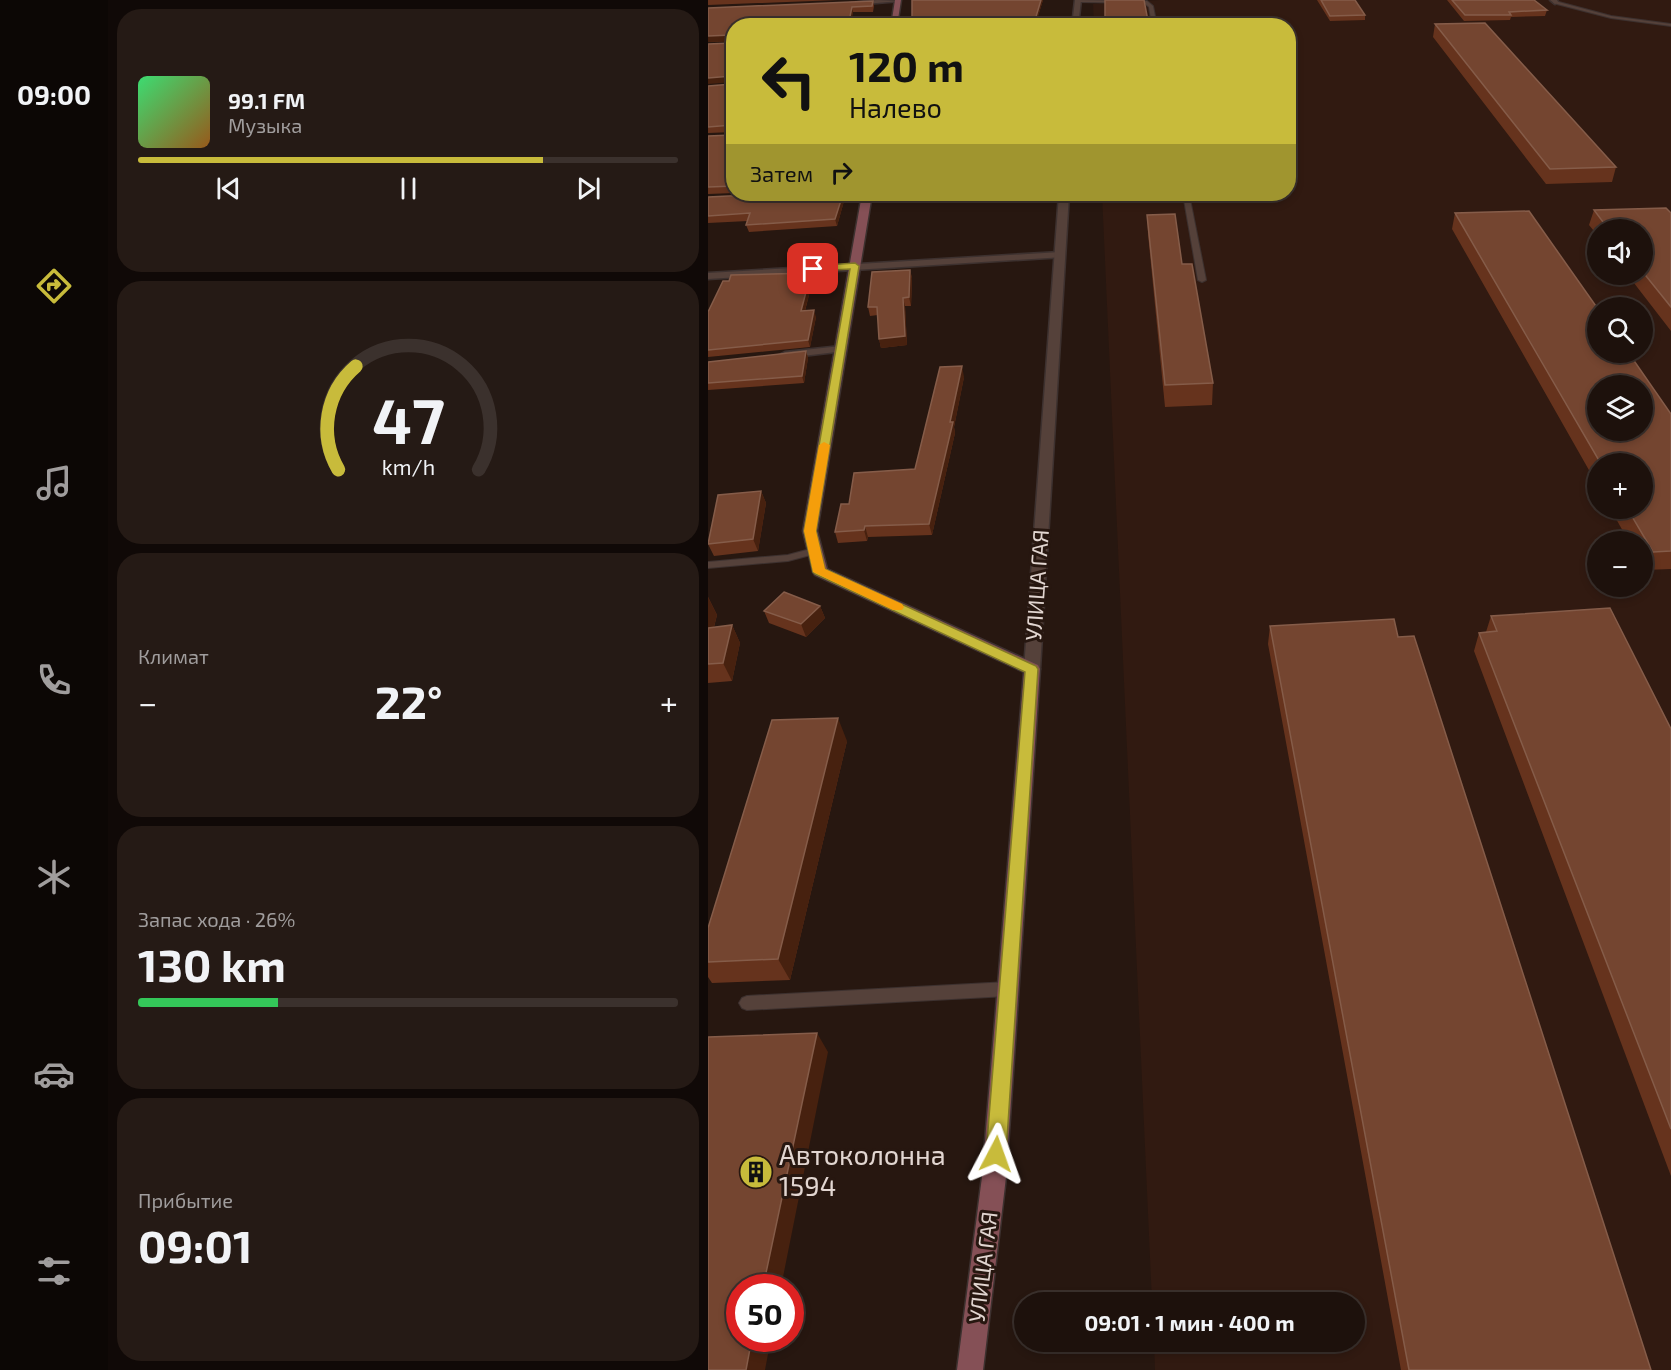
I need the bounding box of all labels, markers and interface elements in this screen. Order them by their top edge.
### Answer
text: 120 m [849,40,964,90]
icon: left [750,42,828,120]
text: 09:00 [17,78,91,110]
text: 99.1 FM [228,87,305,113]
text: Налево [849,91,942,123]
text: Музыка [228,113,302,137]
icon: right [825,156,858,189]
text: Затем [750,160,813,186]
icon: previous [212,172,245,205]
icon: pause [392,172,425,205]
icon: next [572,172,605,205]
map controls [1587,219,1653,597]
button: sound [1587,219,1653,285]
pin [787,243,838,294]
icon: arrive [796,252,829,285]
icon: directions [33,265,75,307]
button: search [1587,297,1653,363]
button: layers [1587,375,1653,441]
text: 47 [372,382,444,457]
button: + [1587,453,1653,519]
text: km/h [381,454,435,479]
icon: music [33,462,75,504]
street label: УЛИЦА ГАЯ [1019,528,1053,641]
button: − [1587,531,1653,597]
text: Климат [138,644,209,668]
icon: phone [33,659,75,701]
text: 22° [375,674,442,728]
text: − [138,682,157,722]
text: + [660,682,678,722]
icon: climate [33,856,75,898]
text: Запас хода · 26% [138,907,295,931]
text: 130 km [138,937,286,991]
icon: car [33,1053,75,1095]
position arrow [964,1122,1028,1186]
place label: Автоколонна 1594 [779,1138,946,1201]
building icon: Автоколонна 1594 [738,1154,774,1190]
text: Прибытие [138,1188,233,1212]
street label: УЛИЦА ГАЯ [962,1210,1002,1324]
text: 09:01 [138,1218,252,1272]
icon: filters [33,1250,75,1292]
speed limit sign: 50 [726,1274,804,1352]
text: 09:01 · 1 мин · 400 m [1084,1309,1295,1335]

